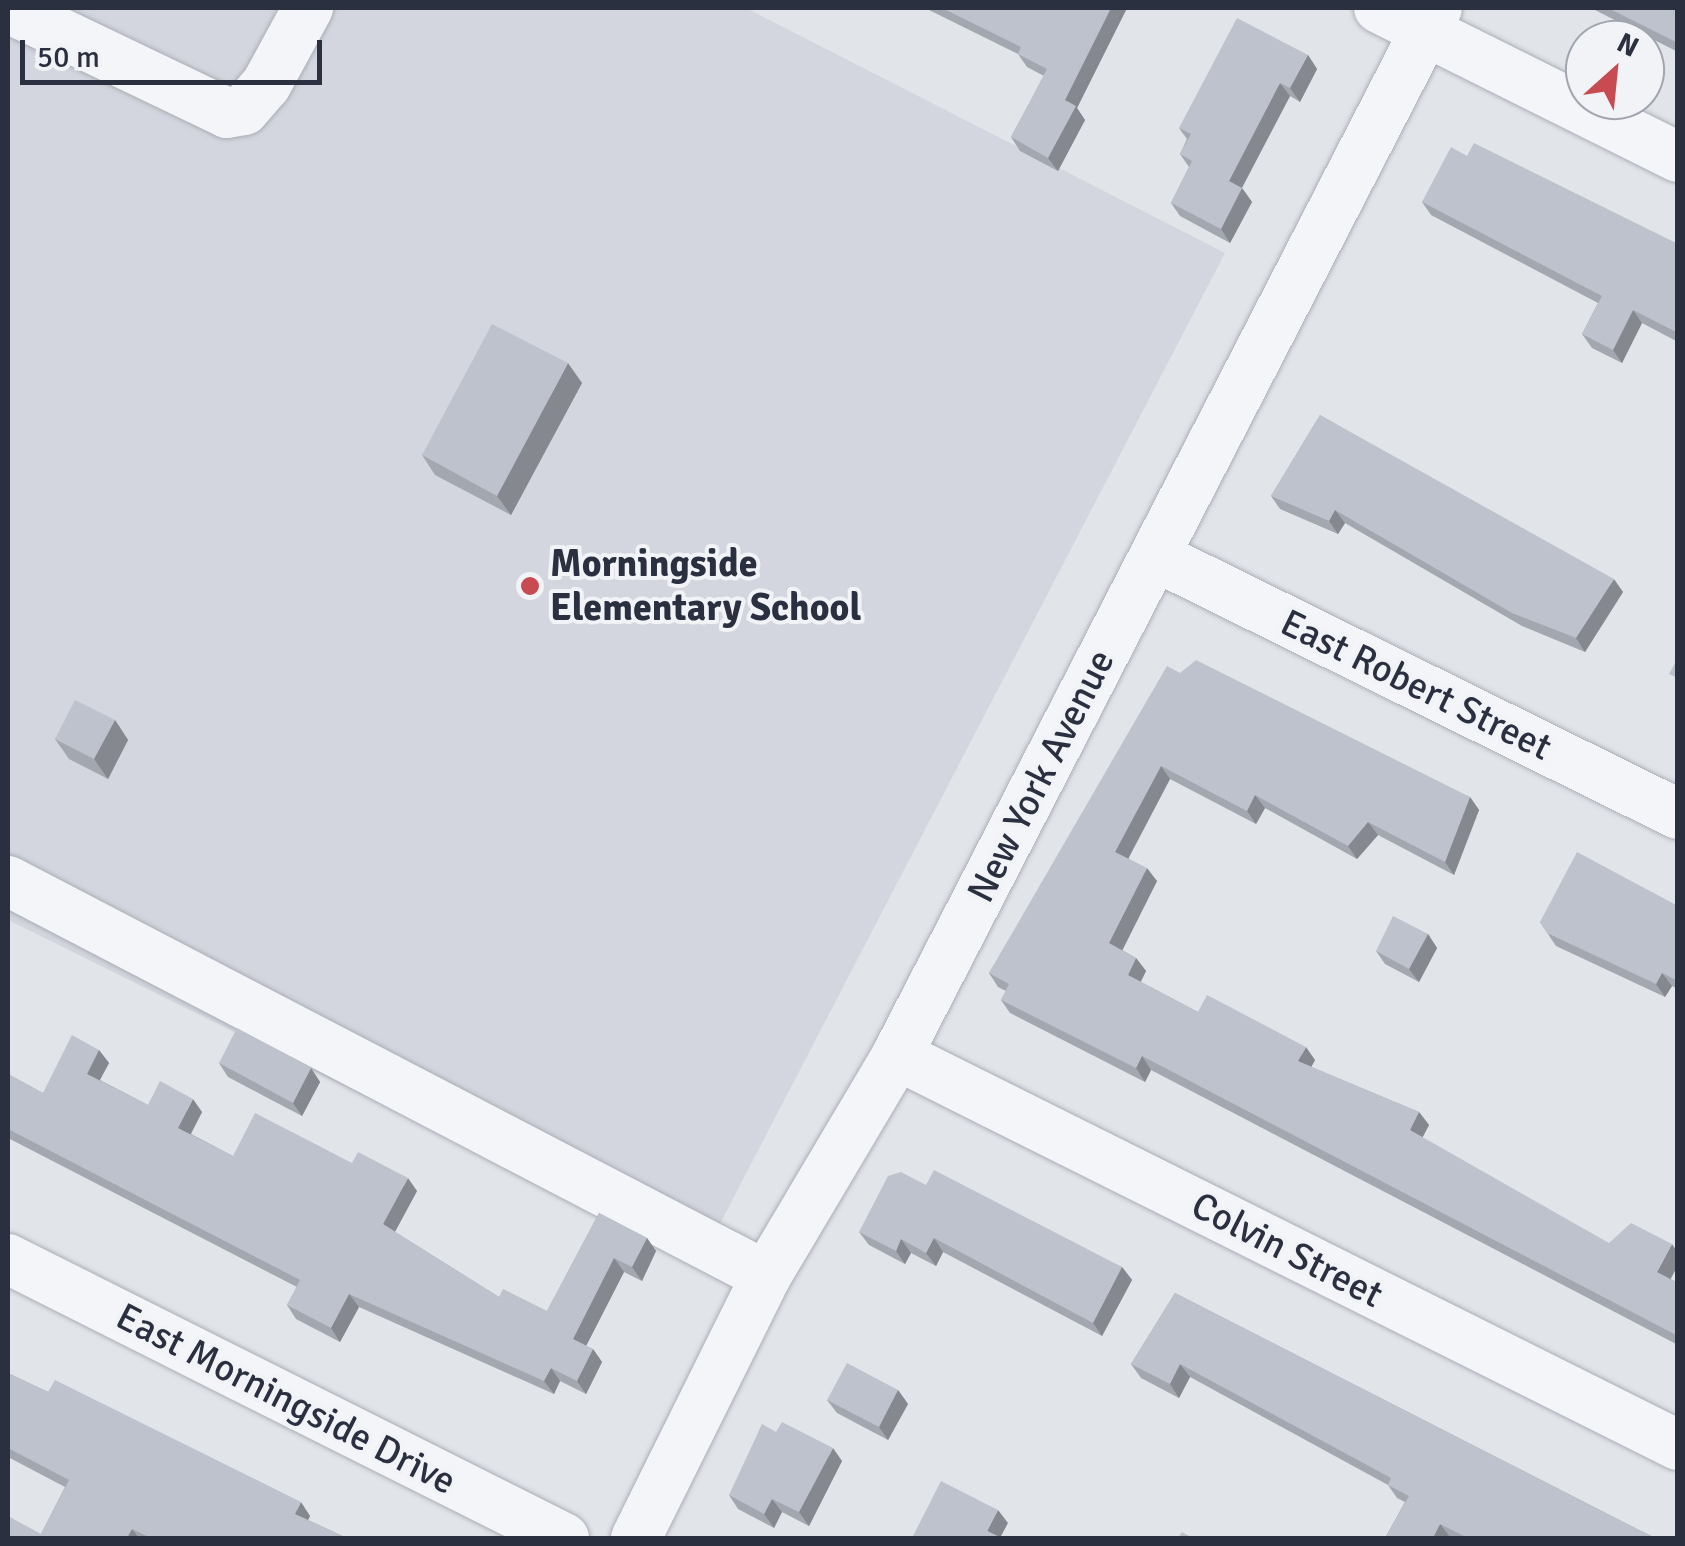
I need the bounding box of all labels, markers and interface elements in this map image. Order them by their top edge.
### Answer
scale bar [25,20,328,82]
north arrow [1565,20,1665,120]
text: N [1611,25,1644,65]
text: 50 m [37,39,100,76]
place label: Morningside Elementary School [550,541,861,630]
marker: Morningside Elementary School [519,575,541,597]
street label: East Robert Street [1273,600,1559,770]
street label: New York Avenue [958,642,1124,910]
street label: Colvin Street [1184,1182,1390,1318]
street label: East Morningside Drive [109,1294,463,1504]

